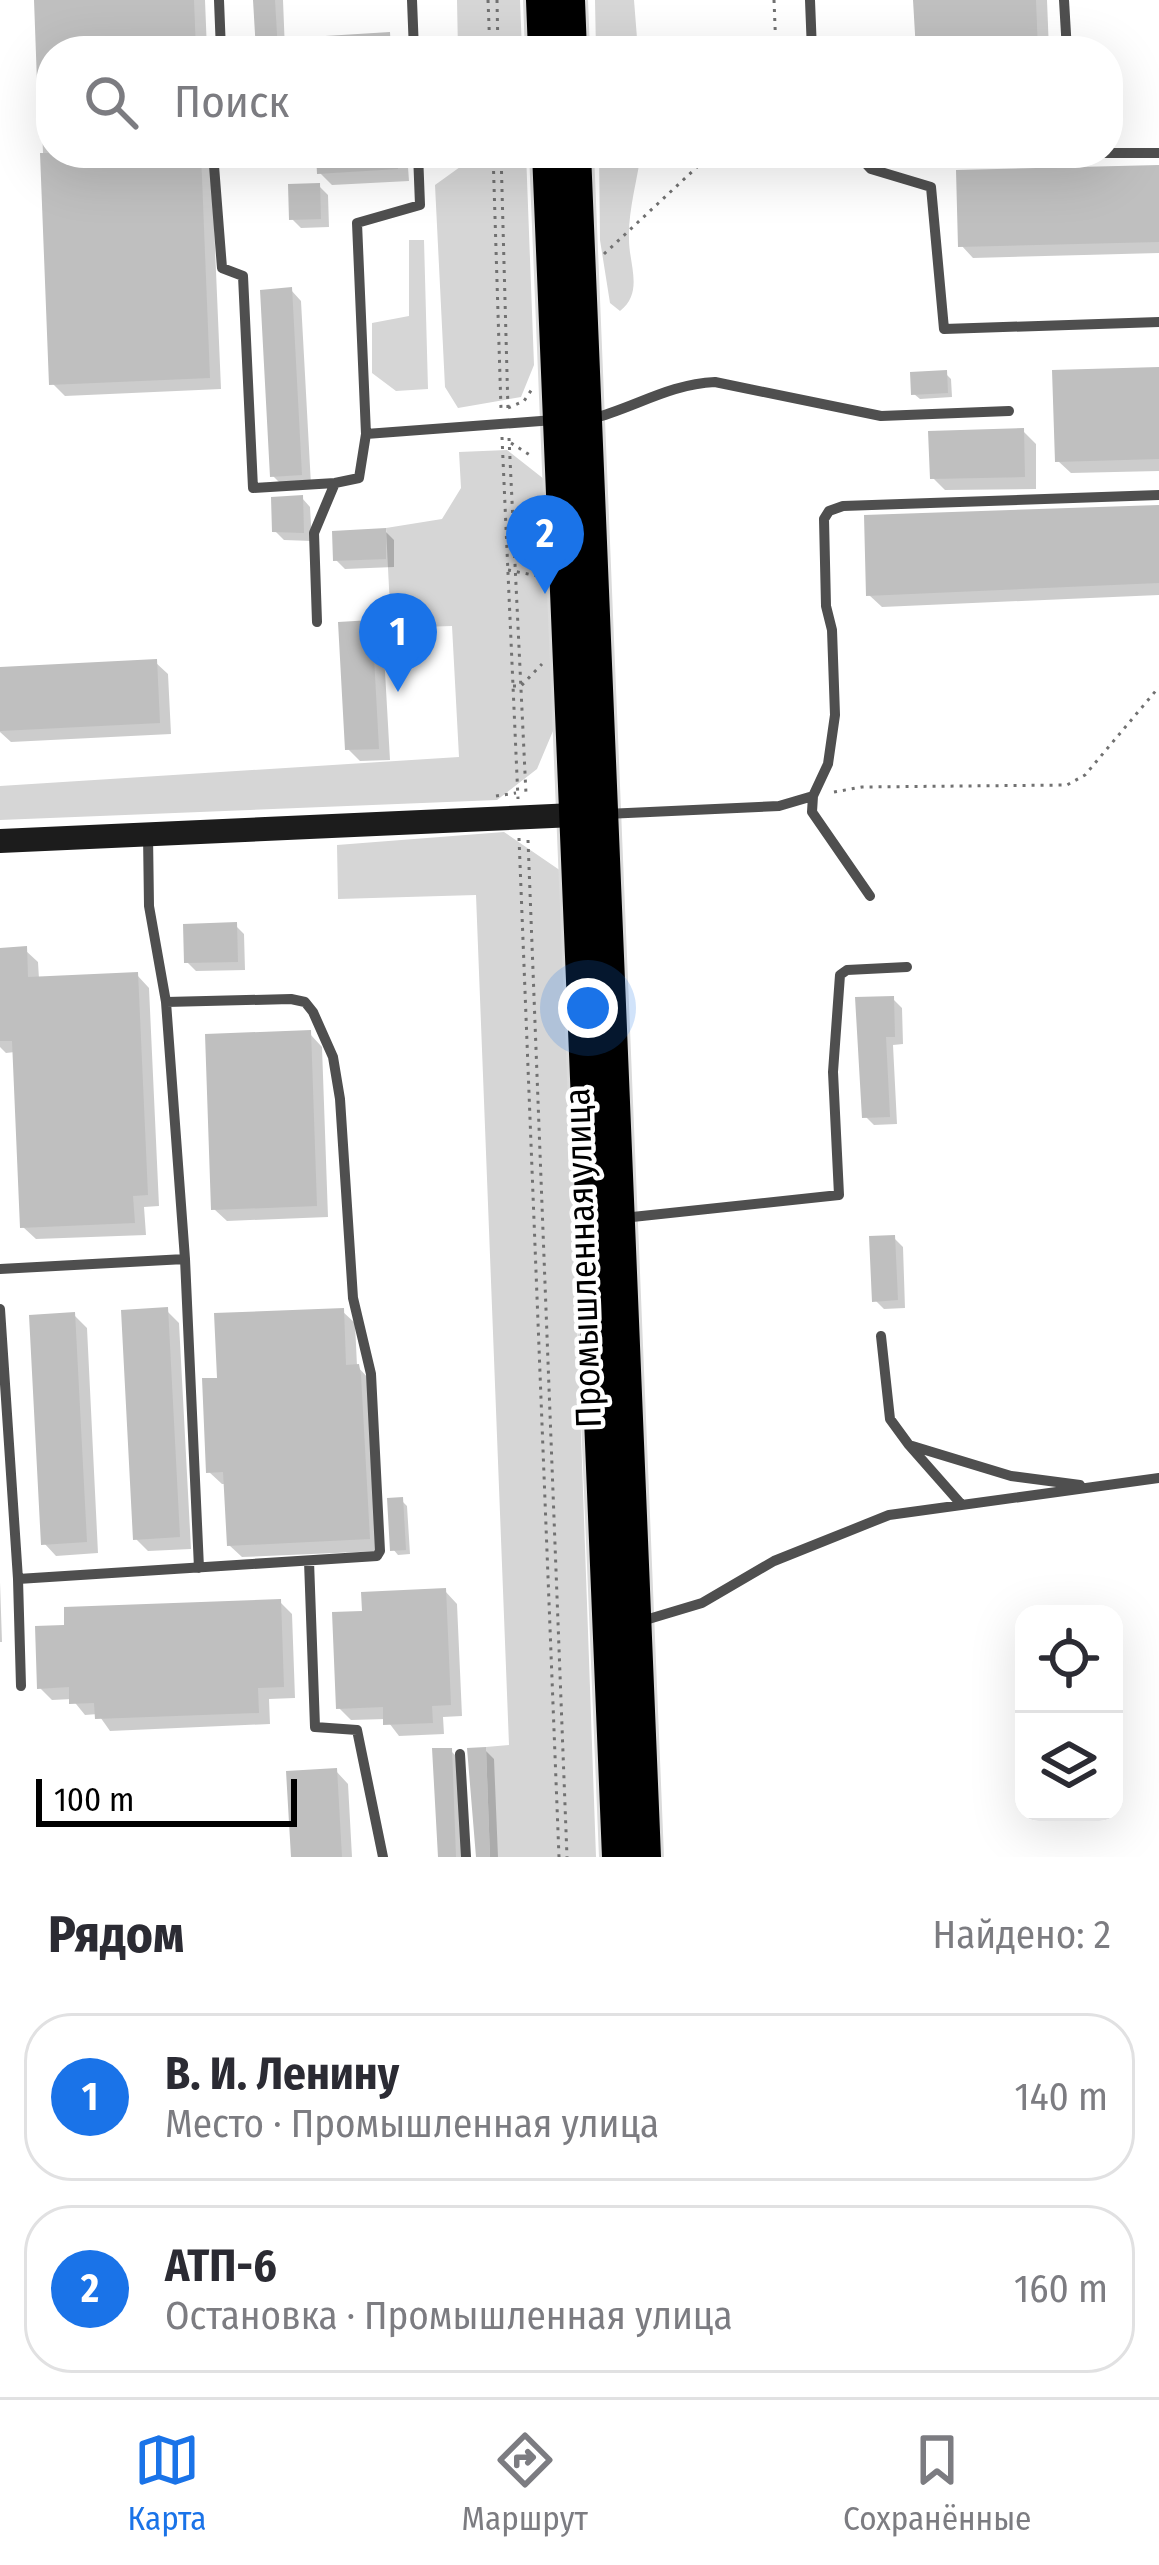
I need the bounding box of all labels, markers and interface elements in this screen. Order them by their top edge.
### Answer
search box [36,36,1123,168]
icon: search [78,69,144,135]
text: Поиск [174,75,289,129]
pin: 2 [506,495,584,594]
pin: 1 [359,593,437,692]
your location [558,978,618,1038]
street label: Промышленная улица [555,1087,611,1429]
map controls [1015,1605,1123,1821]
button: locate [1015,1605,1123,1713]
button: layers [1015,1713,1123,1821]
scale bar [36,1773,297,1826]
text: 100 m [54,1780,134,1820]
text: Рядом [48,1904,184,1966]
text: Найдено: 2 [933,1912,1111,1958]
text: В. И. Ленину [165,2047,399,2101]
text: 1 [82,2074,98,2120]
text: 140 m [1014,2074,1108,2120]
text: Место · Промышленная улица [165,2101,659,2147]
text: АТП-6 [165,2239,277,2293]
text: 2 [81,2266,99,2312]
text: 160 m [1014,2266,1108,2312]
text: Остановка · Промышленная улица [165,2293,733,2339]
tab: Карта [128,2427,206,2539]
tab: Маршрут [462,2427,588,2539]
tab: Сохранённые [843,2427,1031,2539]

